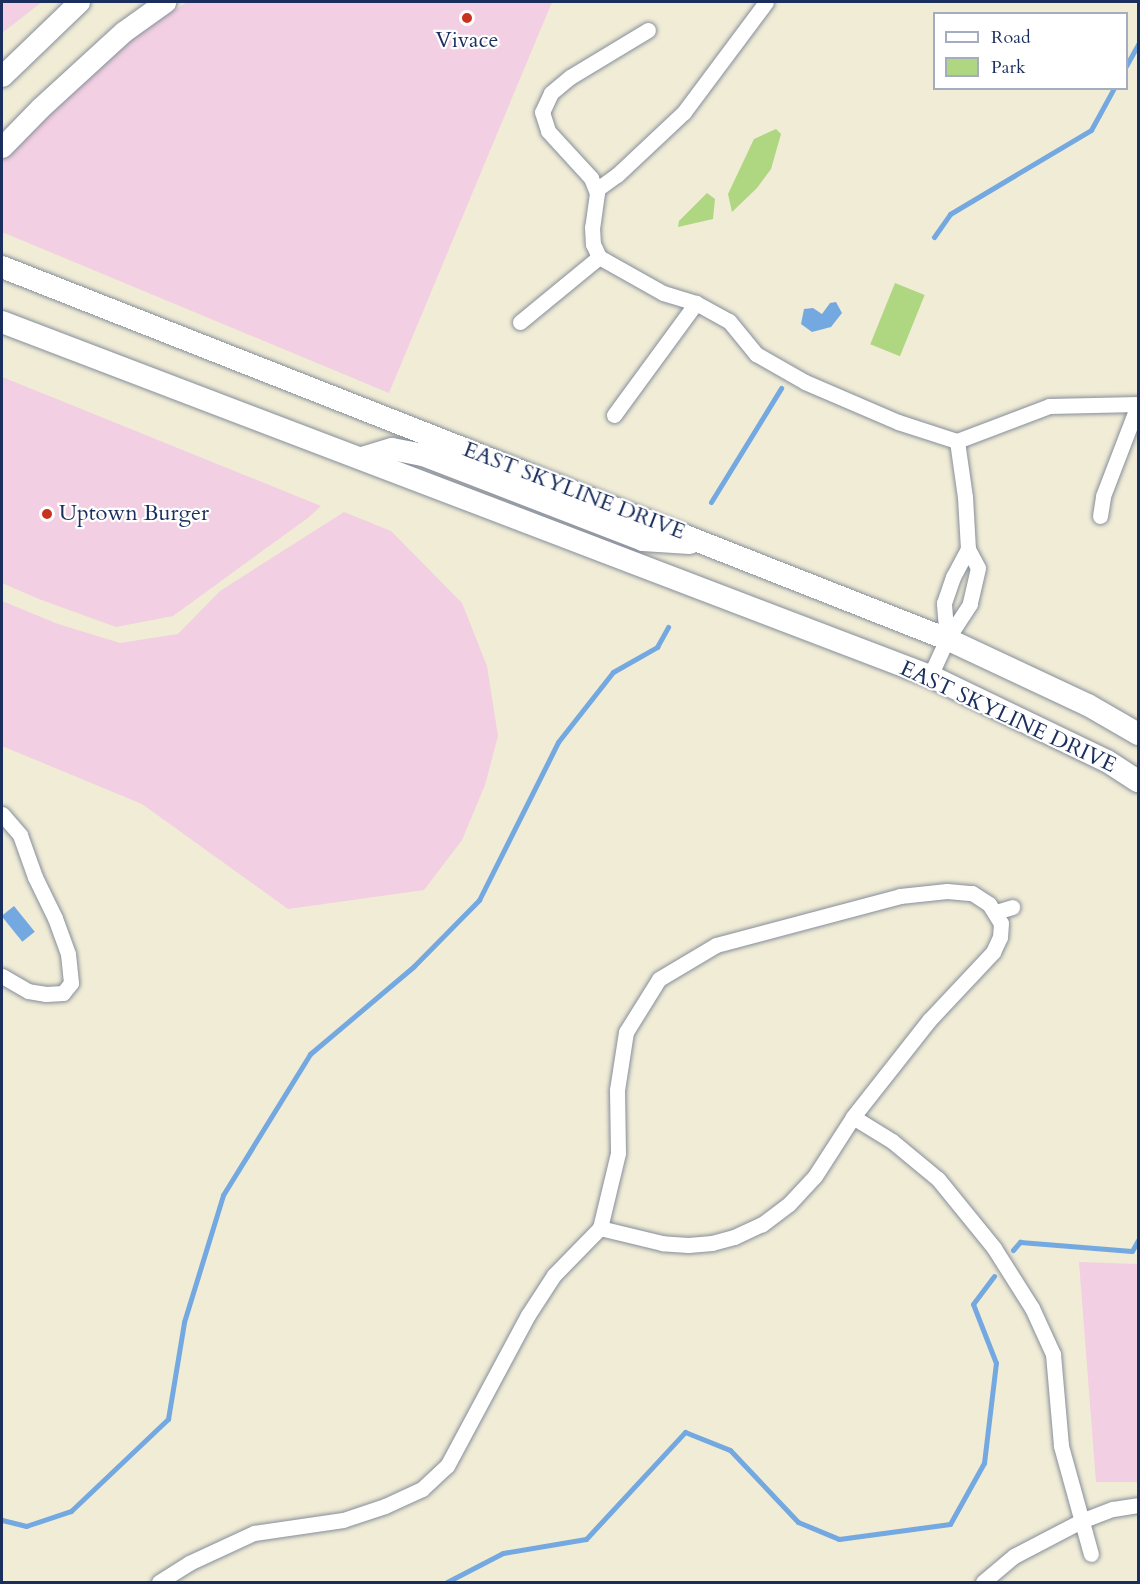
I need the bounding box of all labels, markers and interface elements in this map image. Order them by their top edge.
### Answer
marker: Vivace [460,11,474,25]
legend [933,12,1128,90]
text: Road [991,25,1031,50]
place label: Vivace [435,28,499,54]
text: Park [991,55,1026,80]
street label: EAST SKYLINE DRIVE [459,436,689,546]
place label: Uptown Burger [59,501,209,527]
marker: Uptown Burger [40,507,54,521]
street label: EAST SKYLINE DRIVE [896,655,1120,779]

